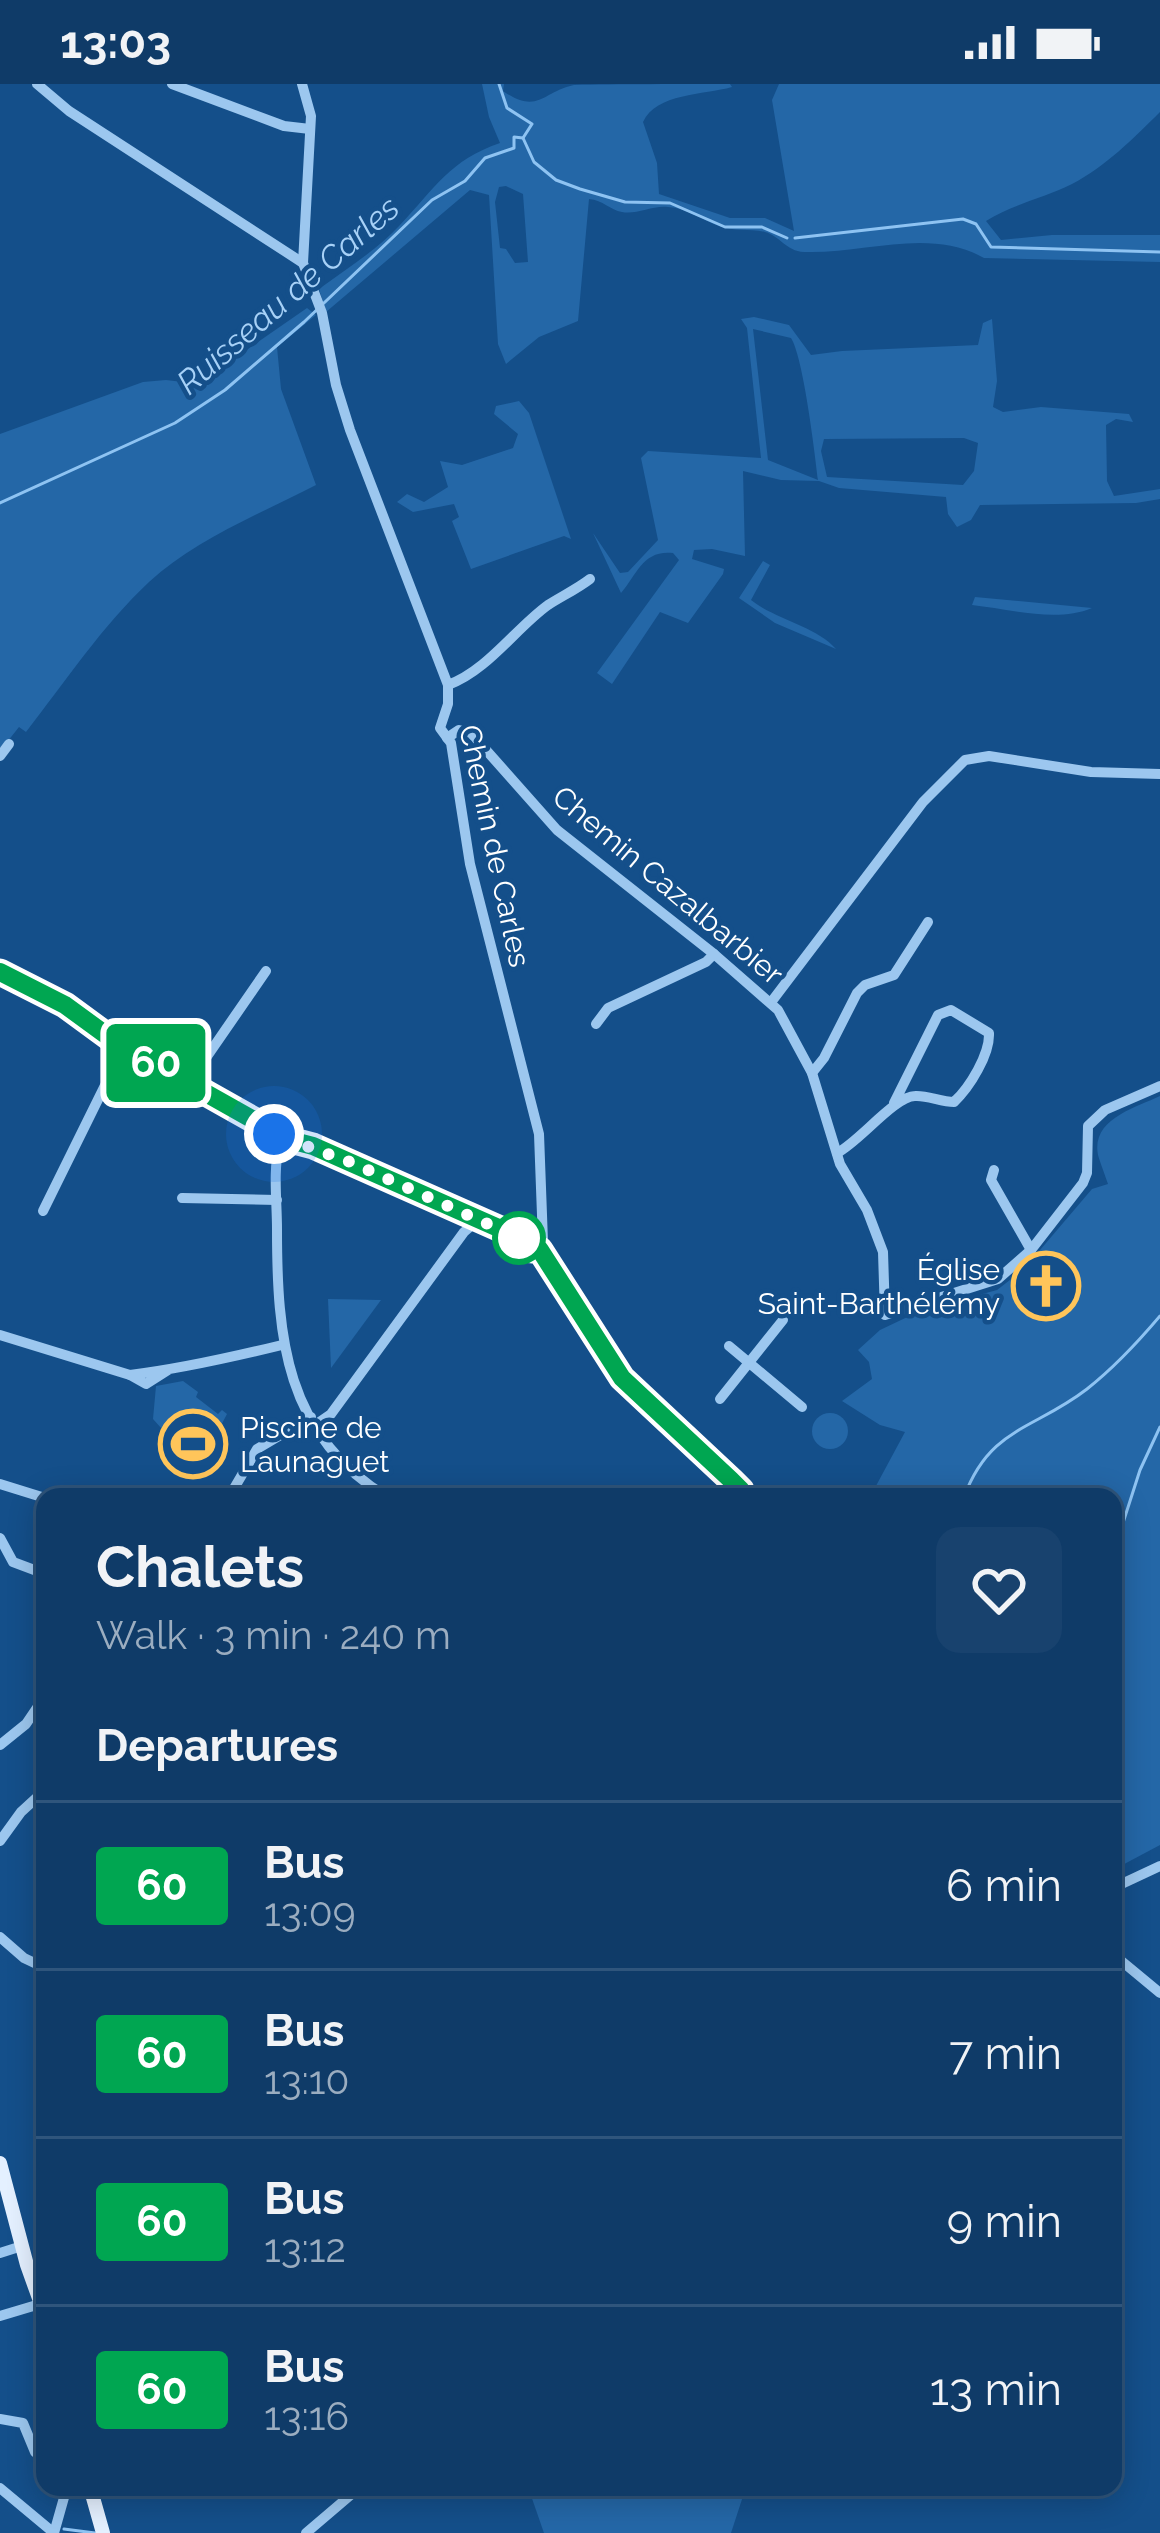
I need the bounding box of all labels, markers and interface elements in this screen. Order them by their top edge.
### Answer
text: 13:03 [60,16,171,69]
water label: Ruisseau de Carles [169,188,407,402]
street label: Chemin de Carles [452,722,538,970]
street label: Chemin Cazalbarbier [546,778,791,992]
line badge: 60 [102,1024,210,1102]
text: 60 [130,1038,182,1087]
your location [244,1104,304,1164]
unlabelled marker [494,1213,544,1263]
church icon: Église Saint-Barthélémy [1011,1251,1081,1321]
place label: Église Saint-Barthélémy [758,1252,1000,1321]
sports icon: Piscine de Launaguet [158,1409,228,1479]
place label: Piscine de Launaguet [240,1410,389,1479]
button: heart [936,1527,1062,1653]
text: Chalets [96,1533,304,1600]
text: Walk · 3 min · 240 m [96,1612,451,1658]
text: Departures [96,1719,338,1772]
text: Bus [264,1836,345,1889]
text: 6 min [946,1859,1062,1912]
text: 60 [136,1861,188,1910]
text: 13:09 [264,1889,356,1935]
text: Bus [264,2004,345,2057]
text: 7 min [949,2027,1062,2080]
text: 60 [136,2029,188,2078]
text: 13:10 [264,2057,349,2103]
text: Bus [264,2172,345,2225]
text: 9 min [947,2195,1062,2248]
text: 60 [136,2197,188,2246]
text: 13:12 [264,2225,346,2271]
text: Bus [264,2340,345,2393]
text: 13 min [930,2363,1062,2416]
text: 60 [136,2365,188,2414]
text: 13:16 [264,2393,349,2439]

